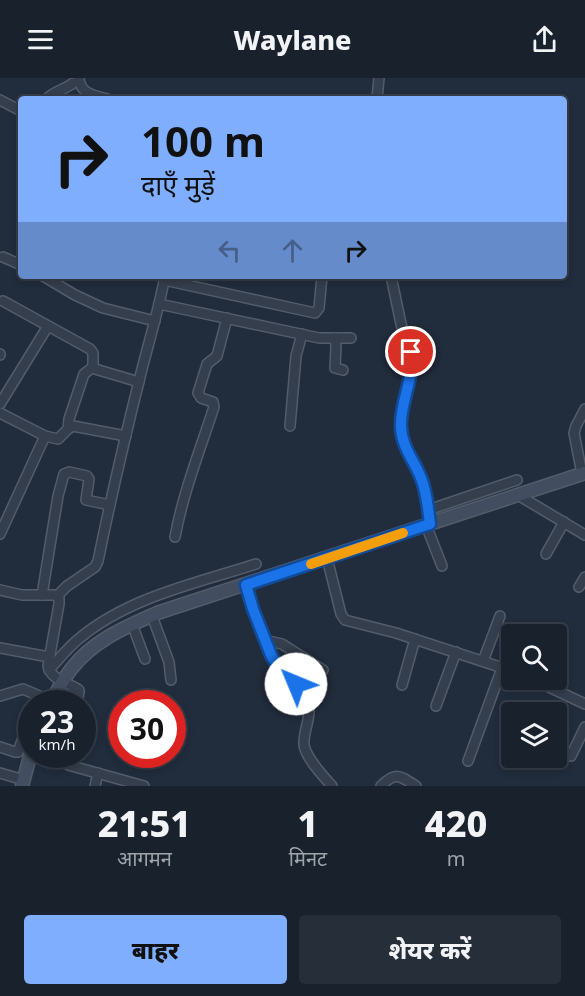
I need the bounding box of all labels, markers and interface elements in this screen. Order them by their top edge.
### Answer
text: Waylane [234,21,351,58]
icon: menu [24,23,57,56]
icon: share [528,23,561,56]
text: 100 m [141,112,265,169]
icon: right [42,120,120,198]
text: दाएँ मुड़ें [141,166,215,203]
icon: left [213,234,246,267]
icon: ahead [276,234,309,267]
icon: right [339,234,372,267]
pin [385,326,436,377]
icon: arrive [394,335,427,368]
map controls [501,624,567,768]
button: search [501,624,567,690]
position arrow [264,652,328,716]
speed limit sign: 30 [108,690,186,768]
text: 23 [40,701,74,742]
button: layers [501,702,567,768]
text: km/h [39,734,75,754]
text: 21:51 [98,799,191,848]
text: 1 [298,799,318,848]
text: 420 [425,799,487,848]
text: आगमन [117,845,172,872]
text: मिनट [289,845,327,872]
text: m [447,845,465,872]
button: बाहर [24,915,287,984]
button: शेयर करें [299,915,561,984]

